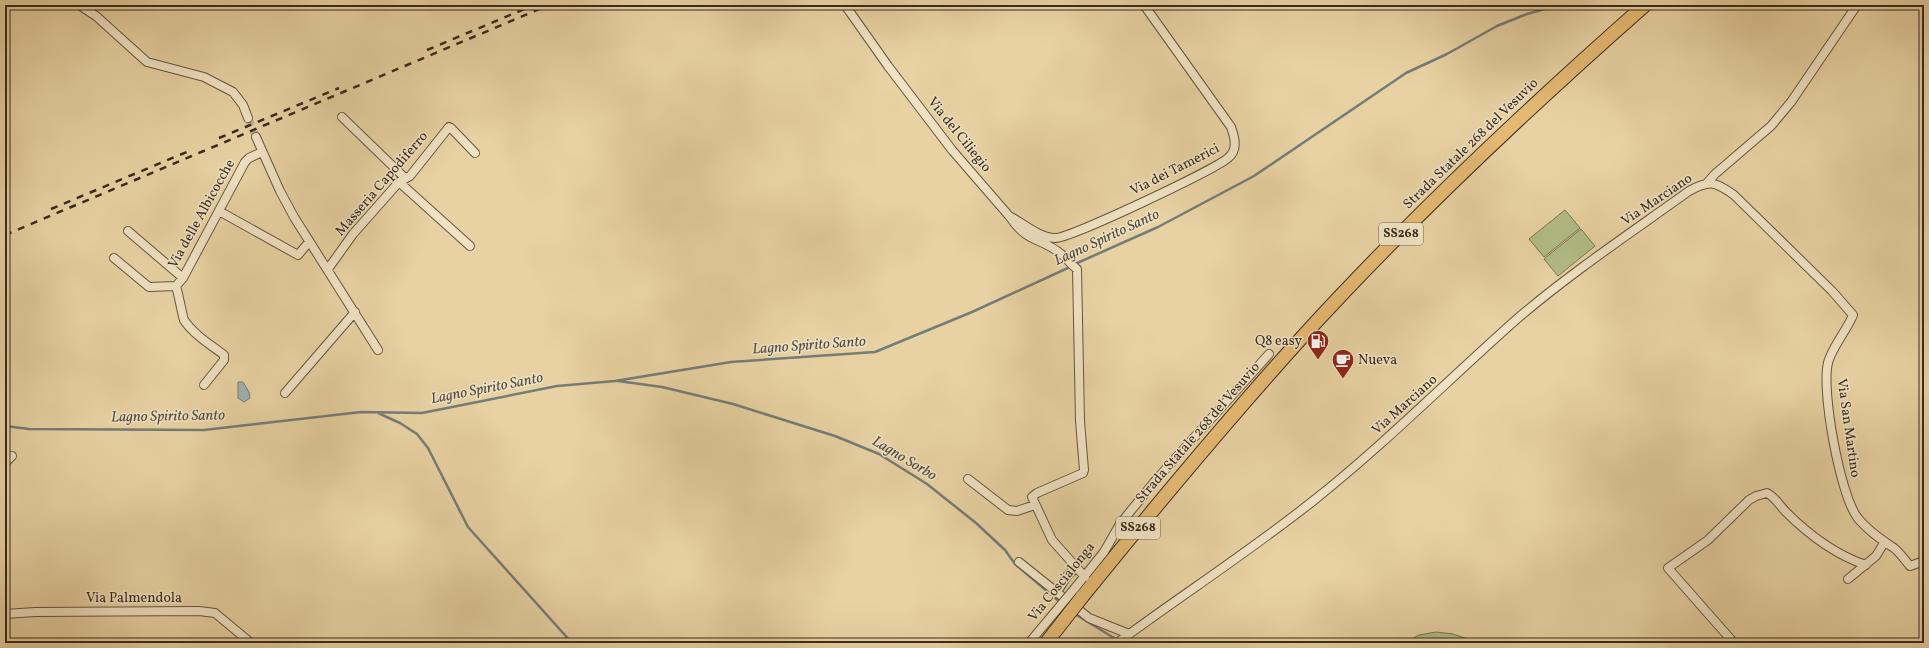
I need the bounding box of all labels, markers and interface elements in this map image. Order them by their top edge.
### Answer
street label: Strada Statale 268 del Vesuvio [1399,74,1543,214]
street label: Via del Ciliegio [923,93,995,177]
street label: Masseria Capodiferro [331,128,433,240]
street label: Via dei Tamerici [1127,139,1223,201]
street label: Via delle Albicocche [164,156,240,272]
street label: Via Marciano [1618,169,1696,231]
water label: Lagno Spirito Santo [1051,204,1163,272]
road number: SS268 [1379,223,1423,245]
fuel station icon: Q8 easy [1305,328,1331,361]
water label: Lagno Spirito Santo [751,332,867,360]
place label: Q8 easy [1255,332,1302,351]
cafe icon: Nueva [1330,347,1356,380]
place label: Nueva [1358,351,1397,370]
street label: Strada Statale 268 del Vesuvio [1131,358,1265,508]
water label: Lagno Spirito Santo [429,368,545,410]
street label: Via Marciano [1368,371,1442,439]
street label: Via San Martino [1832,377,1864,479]
water label: Lagno Spirito Santo [111,406,225,428]
water label: Lagno Sorbo [868,431,940,487]
road number: SS268 [1116,517,1160,539]
street label: Via Coscialonga [1024,538,1100,626]
street label: Via Palmendola [86,589,182,608]

